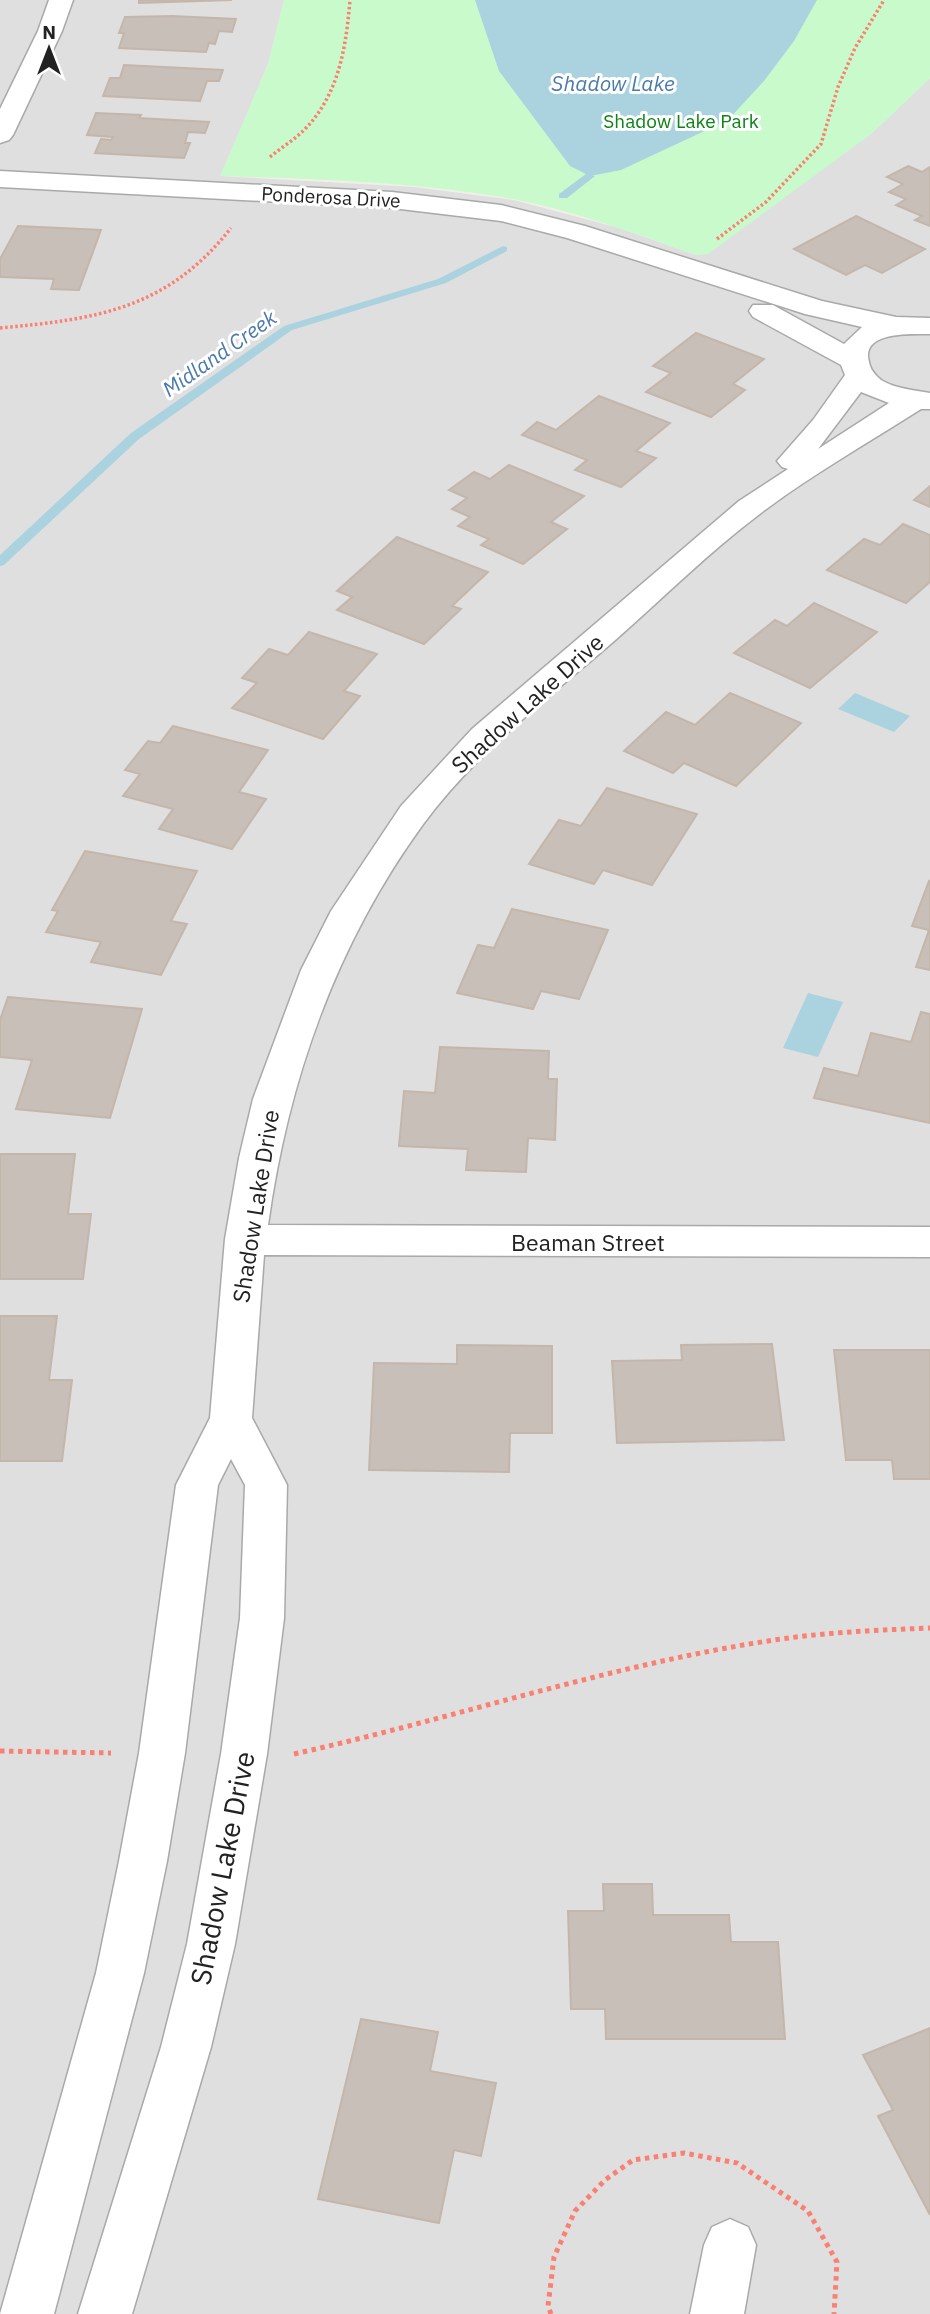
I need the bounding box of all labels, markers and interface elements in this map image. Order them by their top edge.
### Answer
north arrow [14,14,84,84]
text: N [42,20,56,44]
water label: Shadow Lake [551,69,675,97]
park label: Shadow Lake Park [603,109,759,133]
street label: Ponderosa Drive [261,181,401,213]
water label: Midland Creek [156,303,283,403]
street label: Shadow Lake Drive [445,627,609,779]
street label: Shadow Lake Drive [225,1107,285,1305]
street label: Beaman Street [511,1227,665,1257]
street label: Shadow Lake Drive [181,1748,263,1988]

